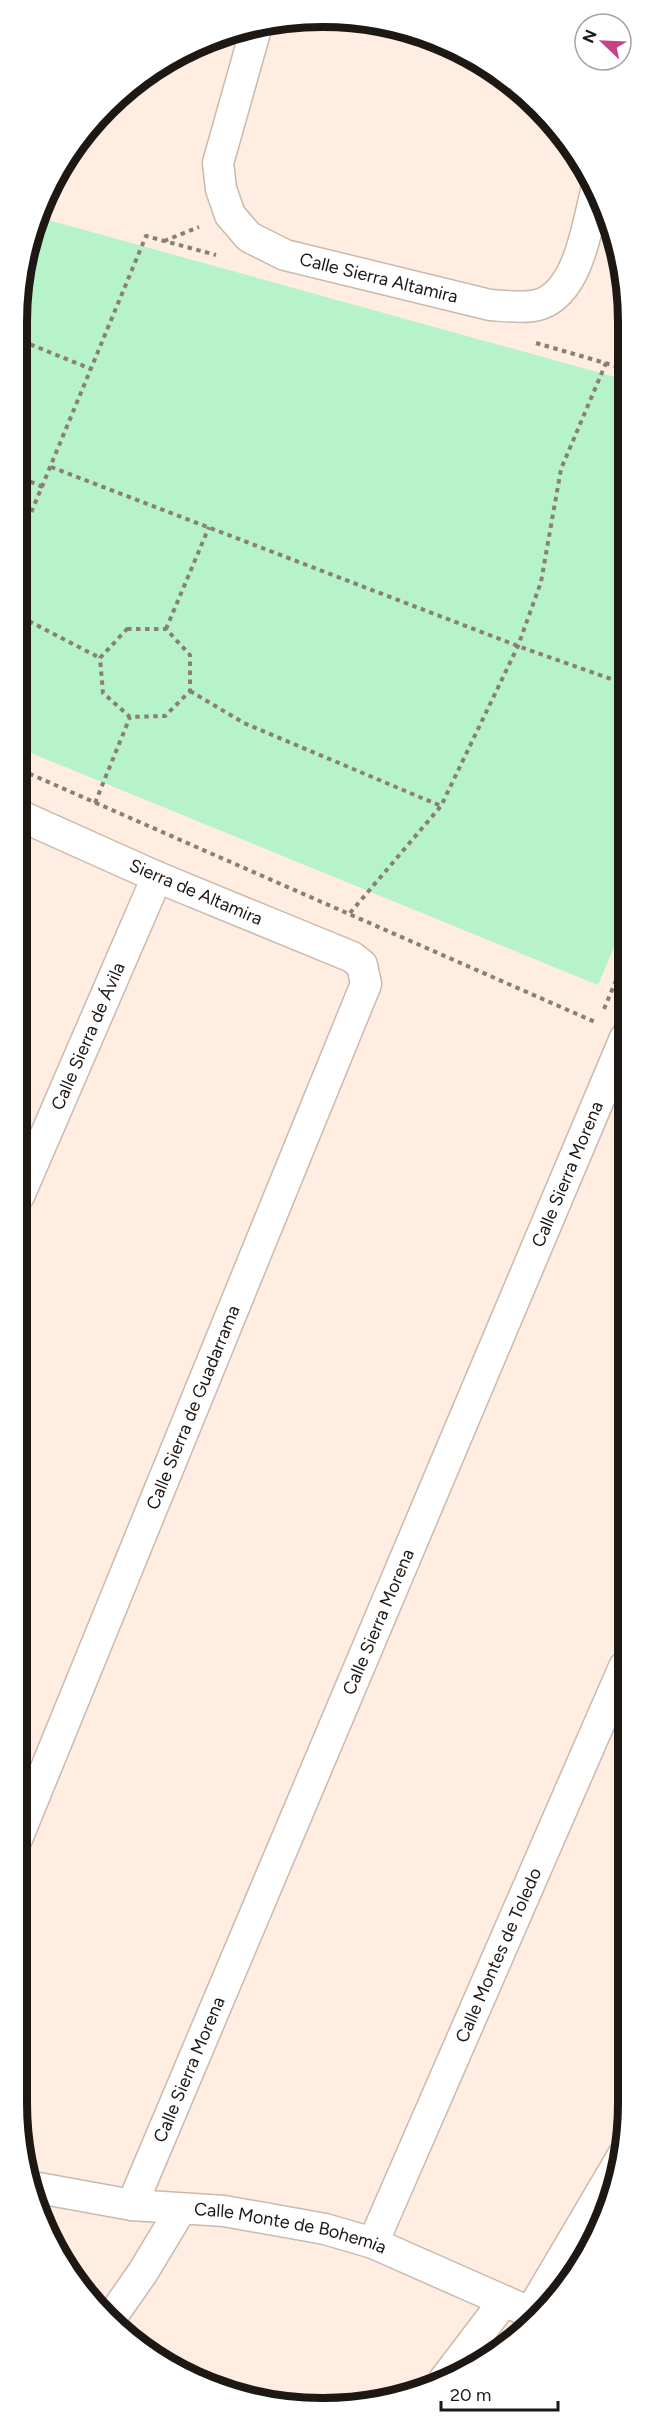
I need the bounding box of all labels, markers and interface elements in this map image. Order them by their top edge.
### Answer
north arrow [573,12,633,72]
text: N [578,27,601,46]
street label: Calle Sierra Altamira [297,248,460,308]
street label: Sierra de Altamira [126,854,266,930]
street label: Calle Sierra de Ávila [46,959,130,1114]
street label: Calle Sierra Morena [527,1098,608,1250]
street label: Calle Sierra de Guadarrama [142,1302,245,1513]
street label: Calle Sierra Morena [338,1546,419,1698]
street label: Calle Montes de Toledo [451,1864,546,2046]
street label: Calle Sierra Morena [149,1993,230,2146]
street label: Calle Monte de Bohemia [194,2198,390,2259]
scale bar [441,2374,558,2412]
text: 20 m [450,2384,491,2406]

